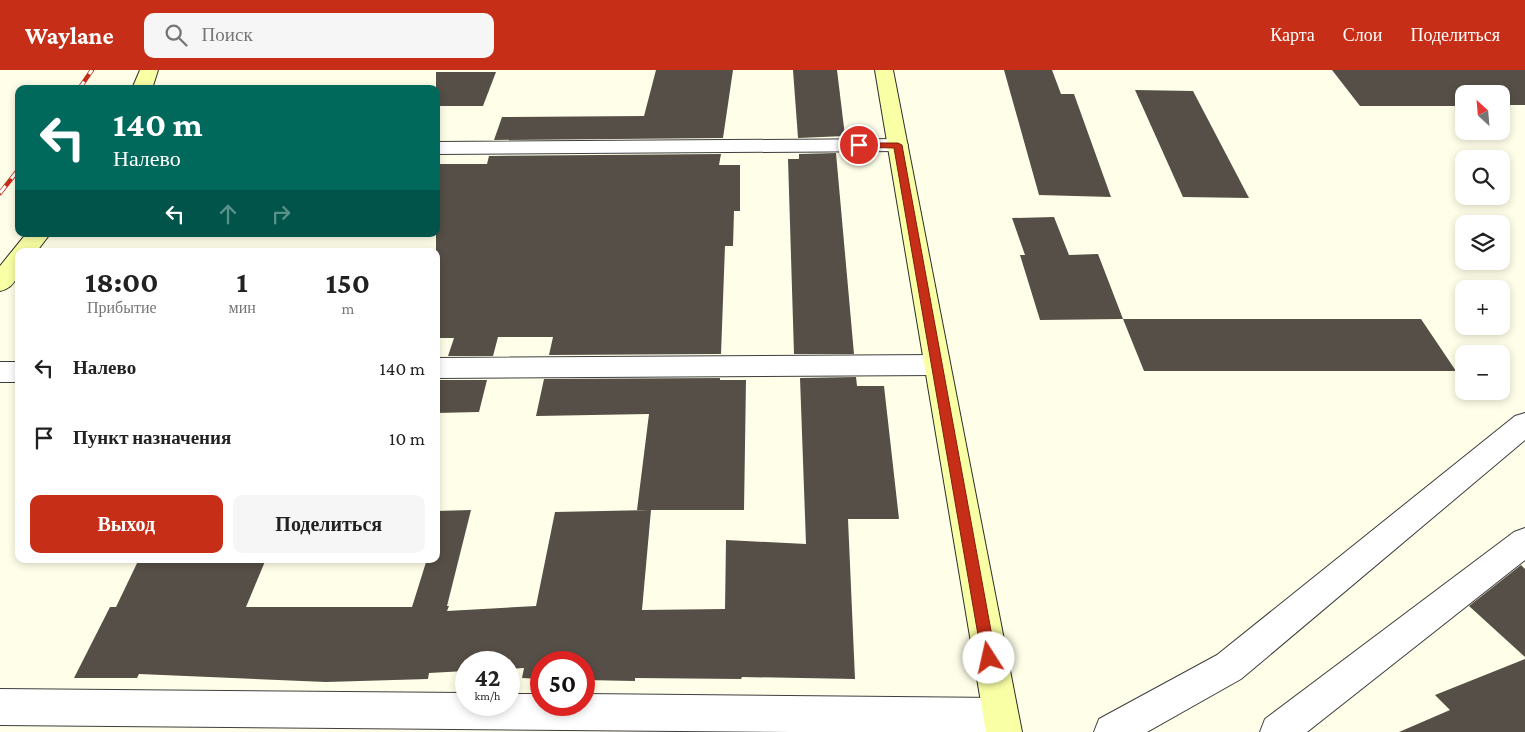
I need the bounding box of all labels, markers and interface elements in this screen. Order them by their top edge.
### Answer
search box [144,13,494,58]
icon: search [162,21,190,49]
text: Waylane [25,22,114,49]
text: Поиск [202,24,253,45]
text: Карта [1270,25,1315,45]
text: Слои [1343,25,1382,45]
text: Поделиться [1410,25,1500,45]
north arrow [1455,85,1510,140]
map controls [1455,85,1510,400]
icon: left [30,105,95,170]
text: 140 m [113,105,203,144]
pin [838,124,880,166]
icon: arrive [845,131,873,159]
text: Налево [113,146,181,171]
button: search [1455,150,1510,205]
icon: left [161,200,189,228]
icon: ahead [214,200,242,228]
icon: right [267,200,295,228]
button: layers [1455,215,1510,270]
text: 18:00 [85,265,159,298]
text: 1 [237,265,248,298]
text: 150 [326,266,370,299]
button: + [1455,280,1510,335]
text: Прибытие [87,299,157,316]
text: мин [229,299,256,316]
text: m [341,300,354,317]
button: − [1455,345,1510,400]
icon: left [30,354,58,382]
text: Налево [73,357,136,378]
text: 140 m [379,358,425,379]
icon: arrive [30,424,58,452]
text: Пункт назначения [73,427,231,448]
text: 10 m [389,428,425,449]
button: Выход [30,495,223,553]
button: Поделиться [233,495,425,553]
position arrow [962,631,1014,683]
speed limit sign: 50 [530,651,595,716]
text: 42 [475,664,500,691]
text: km/h [475,689,500,703]

